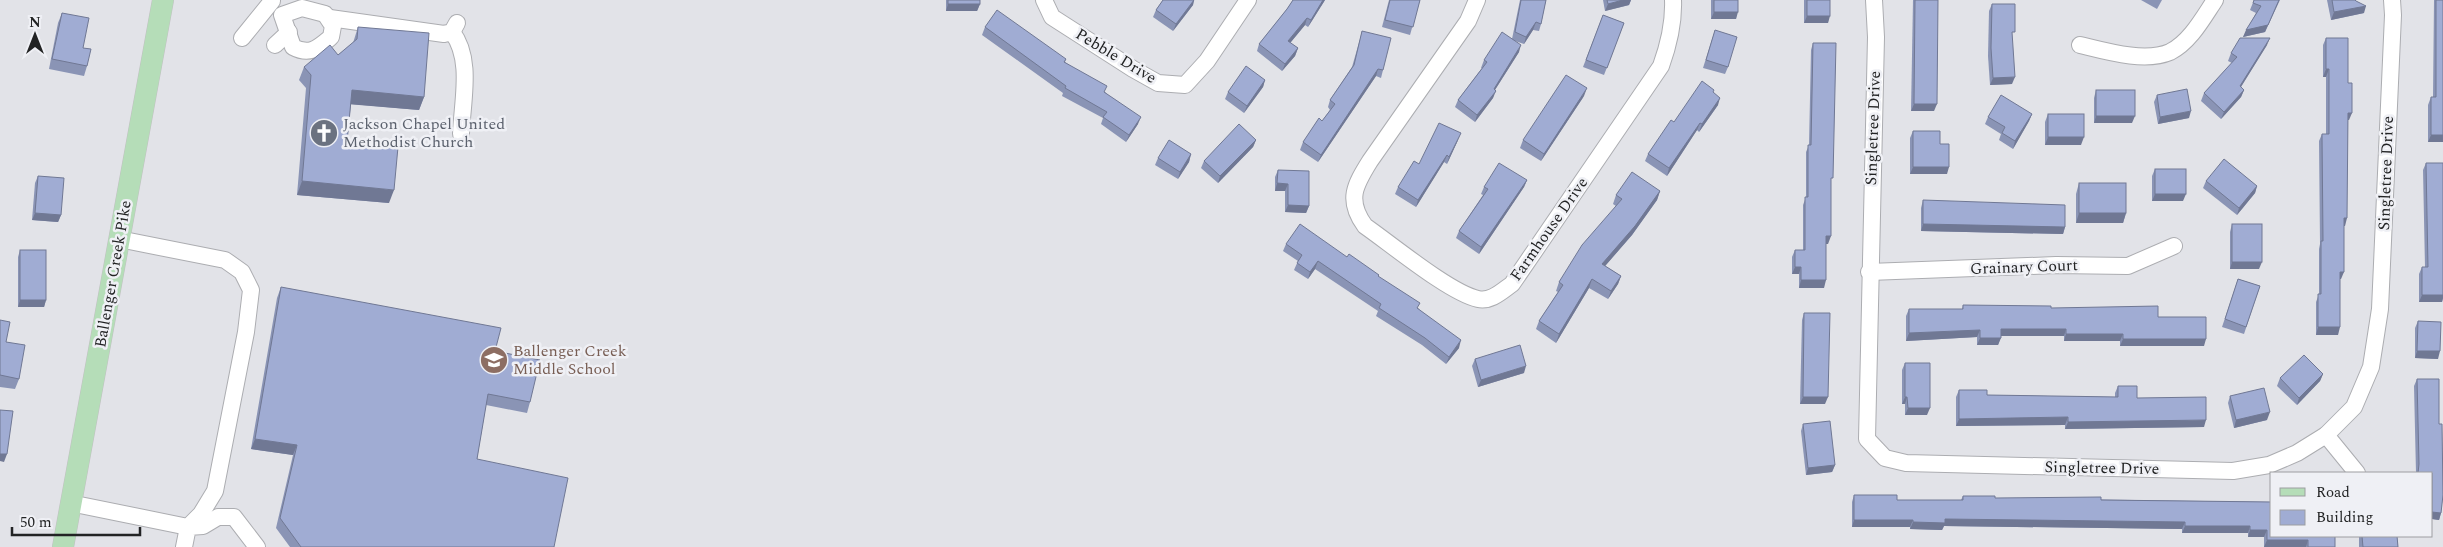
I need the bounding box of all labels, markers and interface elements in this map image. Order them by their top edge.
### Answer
north arrow [10,10,60,60]
text: N [29,12,41,33]
street label: Pebble Drive [1071,22,1161,90]
street label: Singletree Drive [1859,70,1887,186]
place label: Jackson Chapel United Methodist Church [343,112,505,154]
street label: Singletree Drive [2372,115,2400,231]
church icon: Jackson Chapel United Methodist Church [309,118,339,148]
street label: Farmhouse Drive [1504,172,1594,286]
street label: Ballenger Creek Pike [88,198,138,350]
street label: Grainary Court [1970,253,2079,281]
place label: Ballenger Creek Middle School [513,339,627,381]
school or university icon: Ballenger Creek Middle School [479,345,509,375]
street label: Singletree Drive [2044,455,2160,481]
legend [2270,472,2433,537]
text: Road [2316,481,2350,504]
scale bar [12,504,140,536]
text: Building [2316,506,2373,529]
text: 50 m [20,511,52,534]

